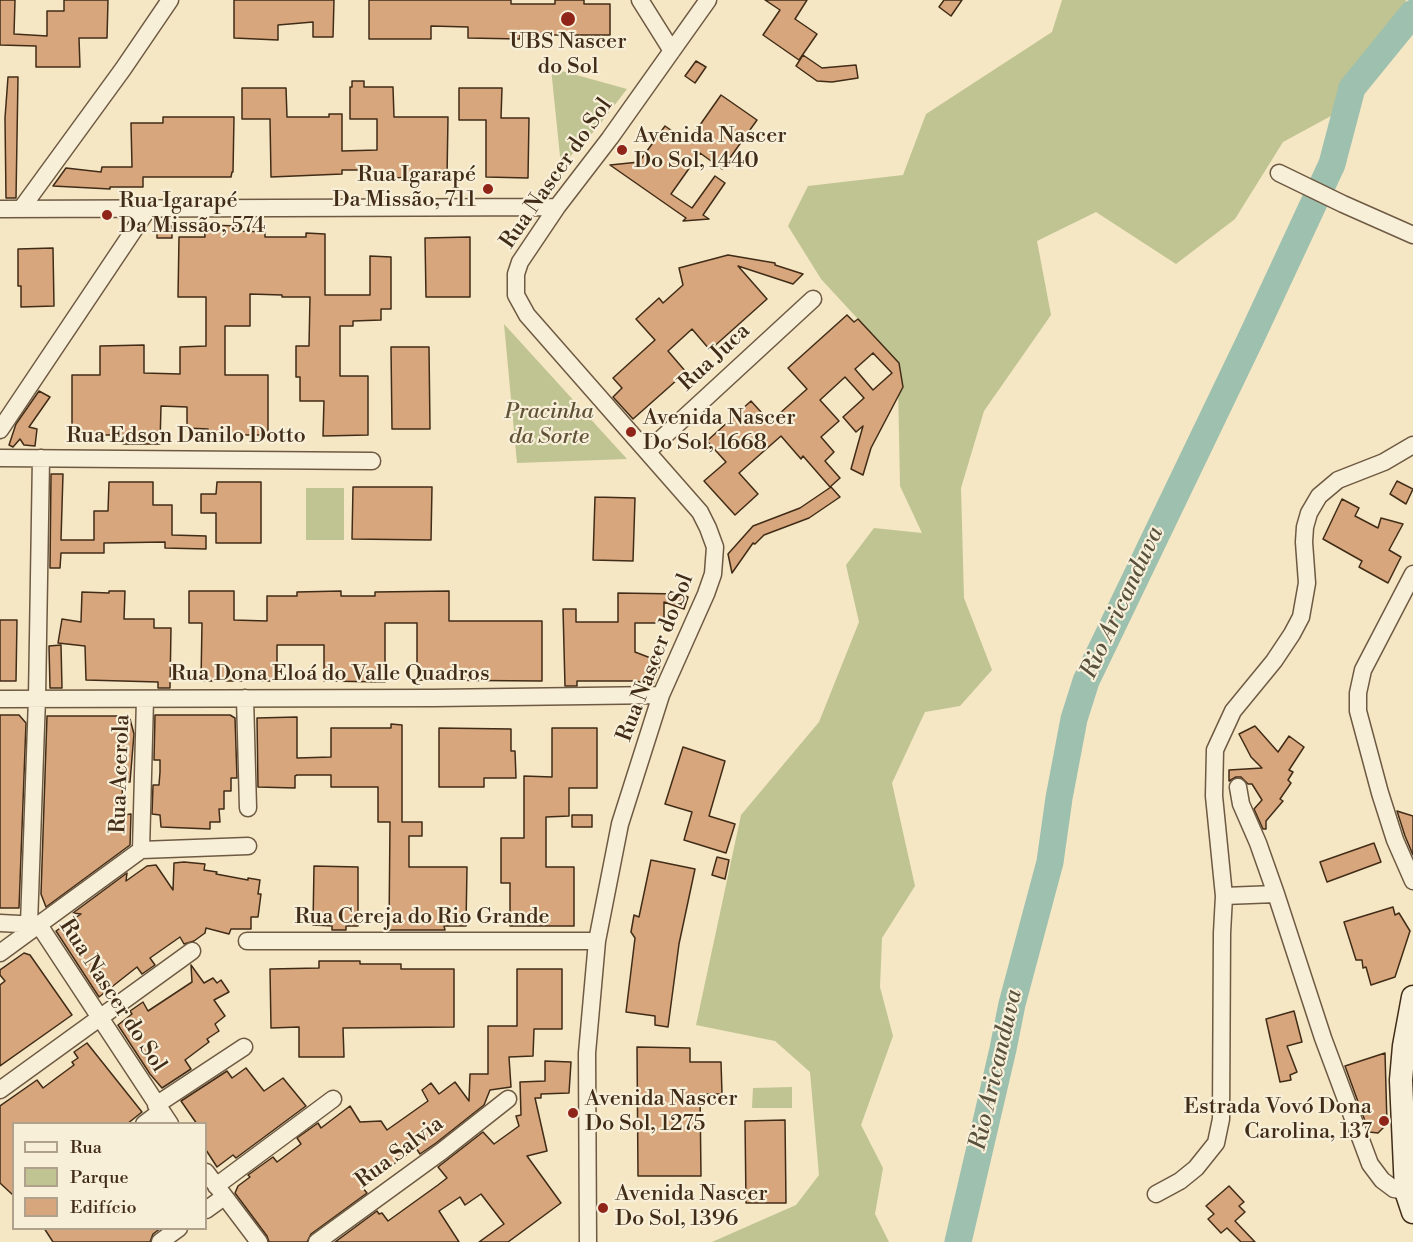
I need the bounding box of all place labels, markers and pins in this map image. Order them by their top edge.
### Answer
marker: UBS Nascer do Sol [559,10,577,28]
place label: UBS Nascer do Sol [509,30,627,82]
place label: Avenida Nascer Do Sol, 1440 [634,124,787,176]
marker: Avenida Nascer Do Sol, 1440 [615,143,629,157]
place label: Rua Igarapé Da Missão, 711 [332,163,476,214]
marker: Rua Igarapé Da Missão, 711 [481,182,495,196]
place label: Rua Igarapé Da Missão, 574 [119,189,265,240]
marker: Rua Igarapé Da Missão, 574 [100,208,114,222]
place label: Avenida Nascer Do Sol, 1668 [643,406,796,458]
marker: Avenida Nascer Do Sol, 1668 [624,425,638,439]
place label: Avenida Nascer Do Sol, 1275 [585,1087,738,1138]
place label: Estrada Vovó Dona Carolina, 137 [1184,1095,1372,1146]
marker: Avenida Nascer Do Sol, 1275 [566,1106,580,1120]
marker: Estrada Vovó Dona Carolina, 137 [1377,1114,1391,1128]
place label: Avenida Nascer Do Sol, 1396 [615,1182,768,1234]
marker: Avenida Nascer Do Sol, 1396 [596,1201,610,1215]

